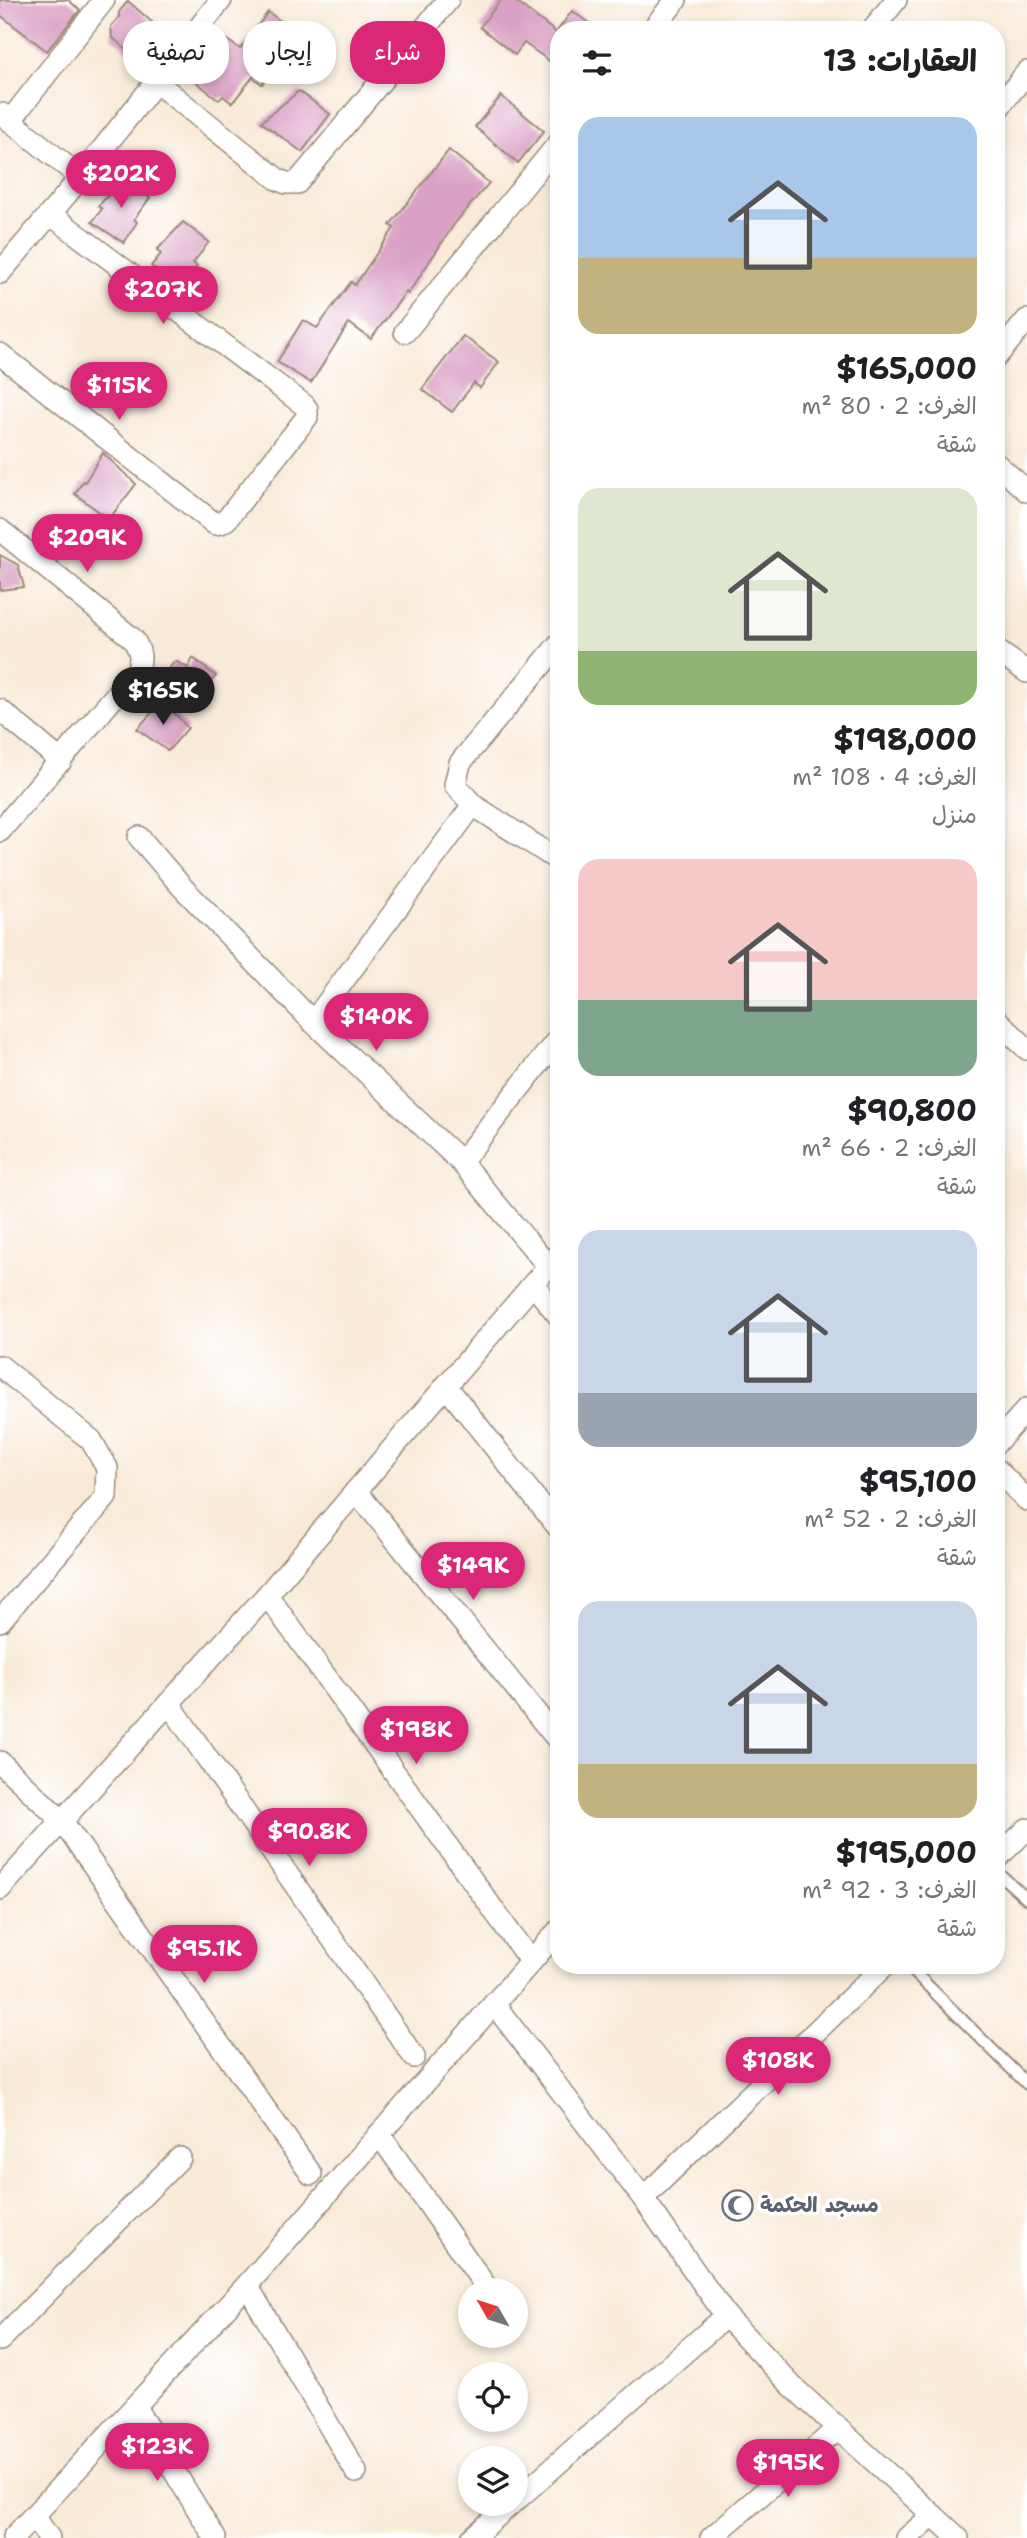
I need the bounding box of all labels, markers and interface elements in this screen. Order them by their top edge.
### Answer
chip: تصفية [123,21,229,84]
chip: إيجار [243,21,336,84]
chip: شراء [350,21,445,84]
text: العقارات: 13 [823,40,977,81]
icon: filters [578,44,616,82]
pin: $202K [72,150,170,210]
text: $202K [82,158,160,188]
icon: home [715,162,841,288]
pin: $207K [114,266,212,326]
text: $207K [124,274,202,304]
text: $165,000 [836,348,977,389]
pin: $115K [70,362,168,422]
text: $115K [86,370,152,400]
text: الغرف: 2 · 80 m² [801,391,977,421]
text: شقة [937,429,977,459]
pin: $209K [38,514,136,574]
text: $209K [48,522,126,552]
icon: home [715,533,841,659]
pin: $165K [114,668,212,727]
text: $165K [128,675,198,705]
text: $198,000 [833,719,977,760]
text: الغرف: 4 · 108 m² [792,762,977,792]
text: منزل [932,800,977,830]
icon: home [715,904,841,1030]
pin: $140K [327,993,425,1053]
text: $140K [340,1001,412,1031]
text: $90,800 [847,1090,977,1131]
text: الغرف: 2 · 66 m² [802,1133,977,1163]
text: شقة [937,1171,977,1201]
icon: home [715,1275,841,1401]
text: $95,100 [859,1461,977,1502]
text: الغرف: 2 · 52 m² [804,1504,977,1534]
pin: $149K [424,1542,522,1602]
text: شقة [937,1542,977,1572]
text: $149K [437,1550,509,1580]
icon: home [715,1646,841,1772]
pin: $198K [367,1706,465,1766]
text: $198K [380,1714,453,1744]
pin: $90.8K [252,1808,366,1868]
text: $90.8K [267,1816,351,1846]
text: $195,000 [835,1832,977,1873]
text: الغرف: 3 · 92 m² [802,1875,977,1905]
text: شقة [937,1913,977,1943]
pin: $95.1K [147,1926,261,1985]
text: $95.1K [166,1933,242,1963]
pin: $108K [729,2038,827,2097]
text: $108K [742,2045,814,2075]
mosque icon: مسجد الحكمة [720,2188,754,2222]
place label: مسجد الحكمة [760,2191,879,2219]
north arrow [458,2278,528,2348]
map controls [458,2278,528,2516]
button: locate [458,2362,528,2432]
pin: $123K [108,2424,206,2483]
text: $123K [121,2431,193,2461]
pin: $195K [739,2440,837,2499]
button: layers [458,2446,528,2516]
text: $195K [752,2447,824,2477]

